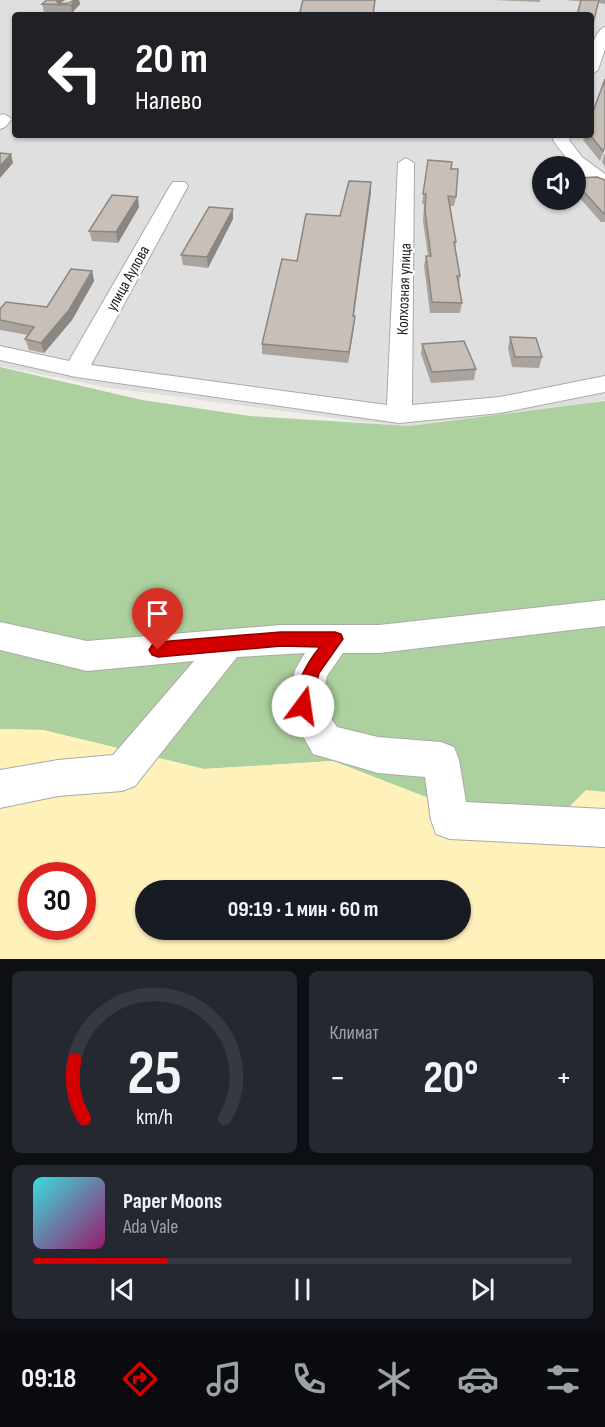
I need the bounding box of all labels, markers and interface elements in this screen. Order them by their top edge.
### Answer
text: 20 m [135,34,208,85]
icon: left [36,36,114,114]
text: Налево [135,85,202,117]
map controls [532,156,586,210]
button: sound [532,156,586,210]
street label: улица Аулова [103,243,154,315]
street label: Колхозная улица [393,243,416,335]
pin [132,588,183,650]
icon: arrive [141,597,174,630]
position arrow [271,674,335,738]
speed limit sign: 30 [18,862,96,940]
text: 09:19 · 1 мин · 60 m [228,896,378,923]
text: Климат [330,1021,379,1045]
text: 25 [127,1037,182,1112]
text: 20° [423,1051,478,1106]
text: − [330,1058,346,1098]
text: + [556,1058,572,1098]
text: km/h [136,1105,173,1130]
text: Paper Moons [123,1188,222,1215]
text: Ada Vale [123,1215,178,1239]
icon: previous [106,1273,139,1306]
icon: pause [286,1273,319,1306]
icon: next [466,1273,499,1306]
icon: directions [119,1358,161,1400]
icon: music [203,1358,245,1400]
icon: phone [288,1358,330,1400]
icon: climate [373,1358,415,1400]
icon: car [457,1358,499,1400]
icon: filters [542,1358,584,1400]
text: 09:18 [21,1363,76,1395]

